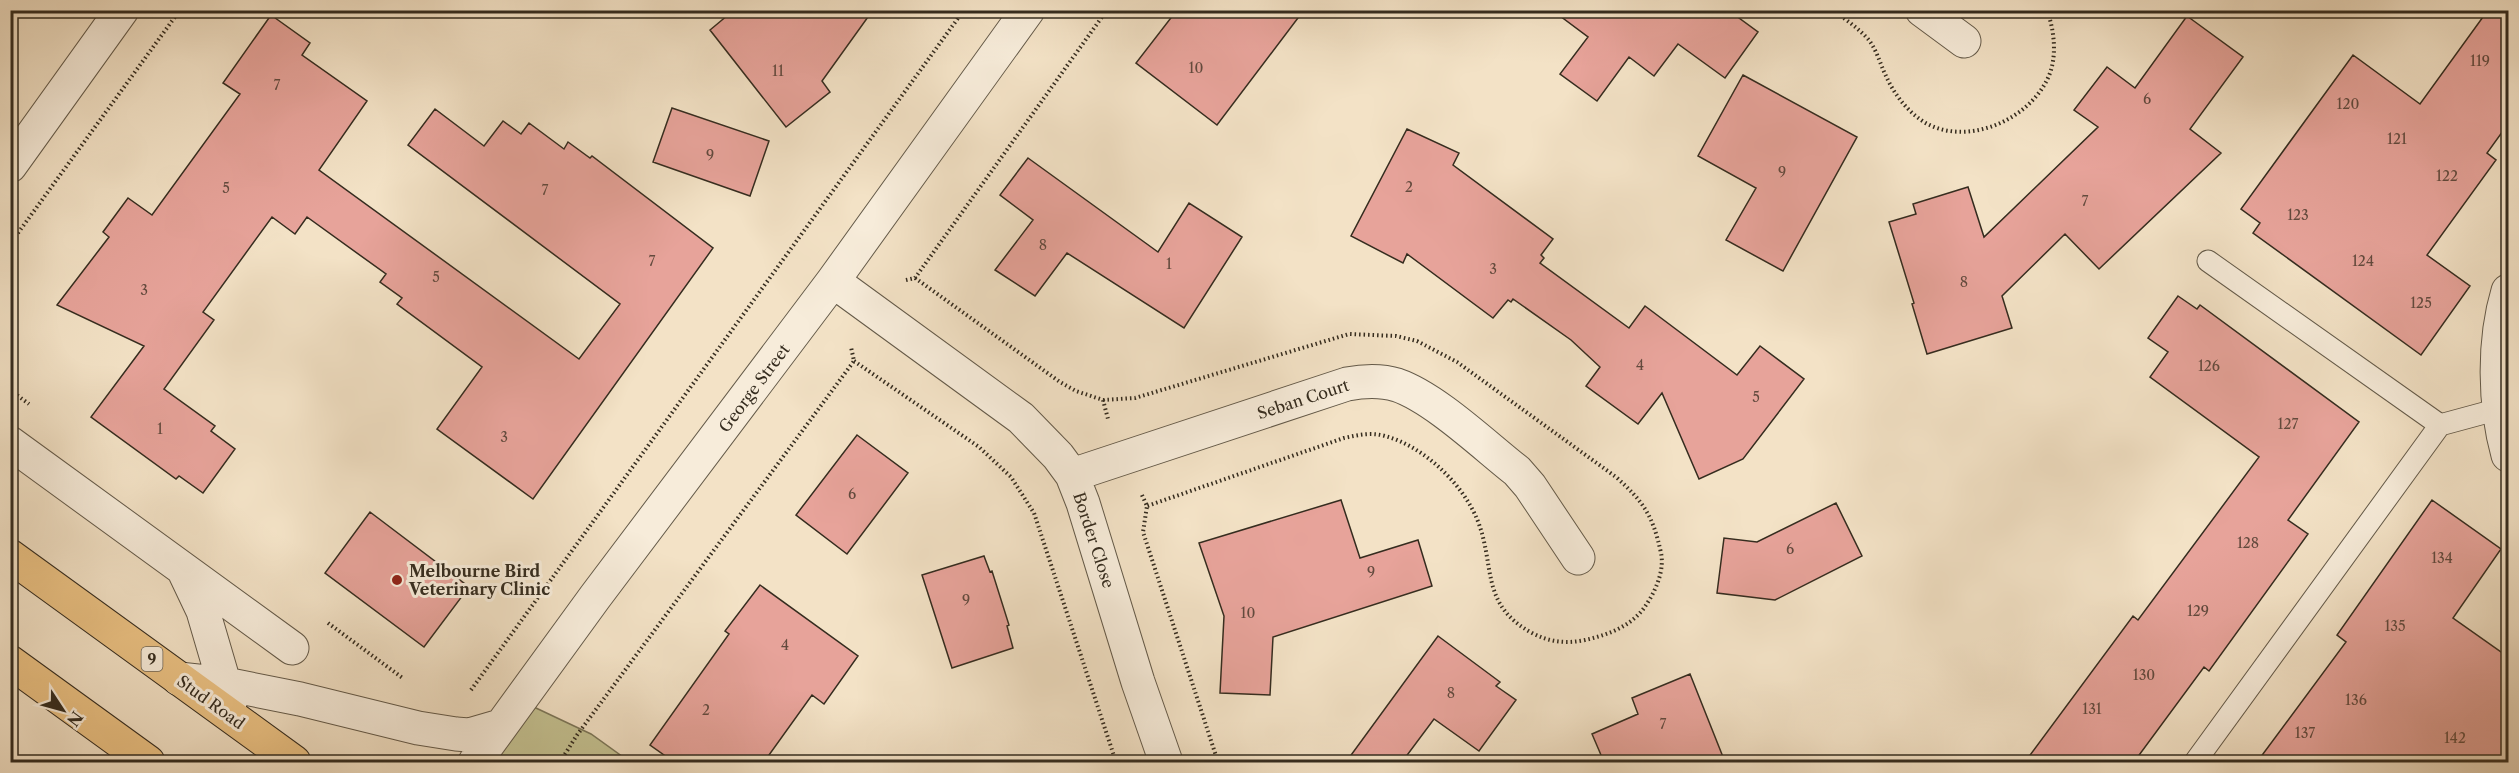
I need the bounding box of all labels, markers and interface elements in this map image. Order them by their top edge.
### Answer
house number: 119 [2470,52,2490,70]
house number: 10 [1189,59,1203,77]
house number: 11 [772,62,784,80]
house number: 7 [274,76,281,94]
house number: 6 [2143,90,2151,108]
house number: 120 [2337,95,2360,113]
house number: 121 [2387,130,2407,148]
house number: 9 [706,146,714,164]
house number: 9 [1778,163,1786,181]
house number: 122 [2436,167,2458,185]
house number: 2 [1405,178,1413,196]
house number: 5 [222,179,230,197]
house number: 7 [542,181,549,199]
house number: 7 [2082,192,2089,210]
house number: 123 [2287,206,2309,224]
house number: 8 [1039,236,1047,254]
house number: 7 [649,252,656,270]
house number: 124 [2352,252,2374,270]
house number: 1 [1166,255,1172,273]
house number: 3 [1489,260,1497,278]
house number: 5 [432,268,440,286]
house number: 8 [1960,273,1968,291]
house number: 3 [140,281,148,299]
house number: 125 [2410,294,2432,312]
street label: George Street [714,340,794,436]
house number: 4 [1636,356,1644,374]
house number: 126 [2198,357,2220,375]
street label: Seban Court [1255,375,1352,423]
house number: 5 [1752,388,1760,406]
house number: 127 [2278,415,2299,433]
house number: 1 [157,420,163,438]
house number: 3 [500,428,508,446]
house number: 6 [848,485,856,503]
street label: Border Close [1069,489,1119,591]
house number: 128 [2237,534,2259,552]
house number: 6 [1786,540,1794,558]
house number: 134 [2431,549,2453,567]
place label: Melbourne Bird Veterinary Clinic [408,561,550,599]
house number: 9 [1367,563,1375,581]
marker: Melbourne Bird Veterinary Clinic [390,573,404,587]
house number: 9 [962,591,970,609]
house number: 129 [2187,602,2209,620]
house number: 10 [1241,604,1255,622]
house number: 135 [2384,617,2406,635]
house number: 4 [781,636,789,654]
road number: 9 [142,647,162,671]
house number: 130 [2133,666,2155,684]
street label: Stud Road [173,671,249,733]
north arrow [33,680,93,740]
house number: 8 [1447,684,1455,702]
house number: 136 [2345,691,2367,709]
house number: 131 [2082,700,2102,718]
house number: 2 [702,701,710,719]
text: N [63,707,87,730]
house number: 7 [1660,715,1667,733]
house number: 137 [2295,724,2315,742]
house number: 142 [2444,729,2466,747]

